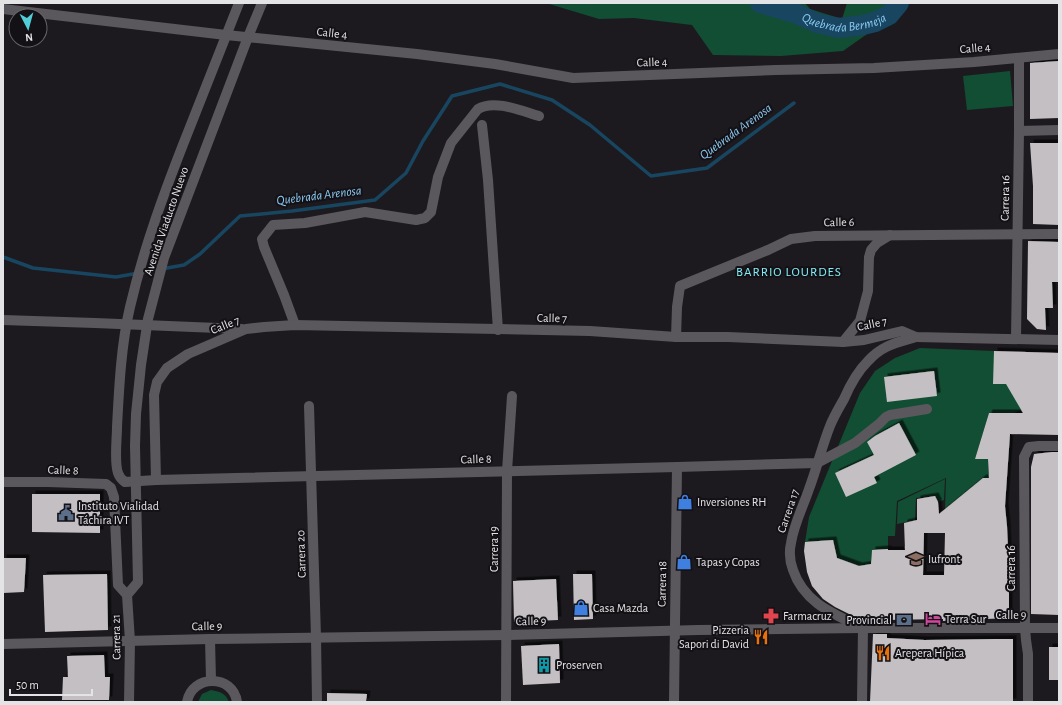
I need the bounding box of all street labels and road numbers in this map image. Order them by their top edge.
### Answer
street label: Calle 4 [316,25,348,41]
street label: Calle 4 [959,41,991,55]
street label: Calle 4 [636,55,668,69]
street label: Avenida Viaducto Nuevo [142,165,190,277]
street label: Carrera 16 [999,175,1011,221]
street label: Calle 6 [823,216,855,228]
street label: Calle 7 [537,312,567,324]
street label: Calle 7 [209,314,241,336]
street label: Calle 7 [856,315,888,333]
street label: Calle 8 [460,452,492,466]
street label: Calle 8 [47,463,79,477]
street label: Carrera 17 [775,488,801,534]
street label: Carrera 19 [488,526,500,572]
street label: Carrera 20 [294,530,308,578]
street label: Carrera 16 [1005,545,1017,591]
street label: Carrera 18 [656,561,668,607]
street label: Calle 9 [996,609,1027,621]
street label: Carrera 21 [110,614,122,660]
street label: Calle 9 [515,615,547,627]
street label: Calle 9 [191,620,223,632]

